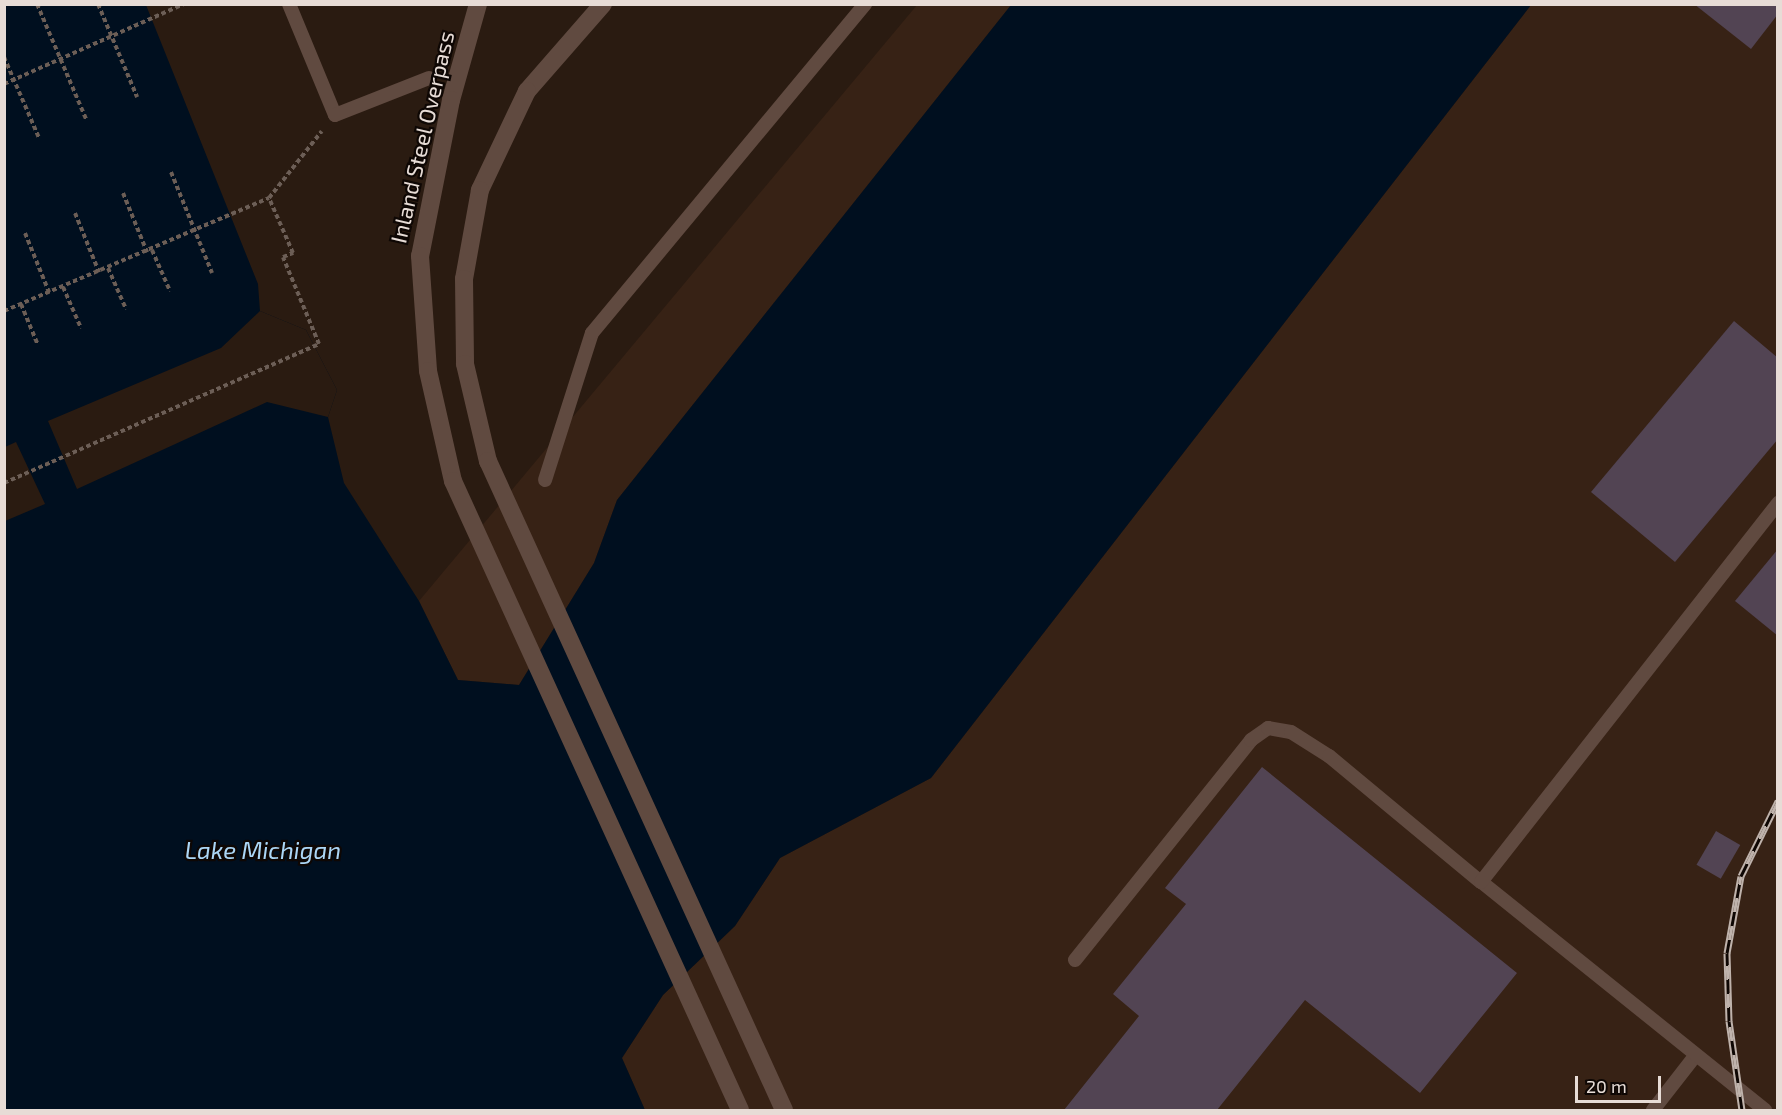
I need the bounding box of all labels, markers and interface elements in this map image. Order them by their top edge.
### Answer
street label: Inland Steel Overpass [385,28,459,246]
water label: Lake Michigan [185,836,341,864]
scale bar [1578,1064,1664,1102]
text: 20 m [1586,1075,1627,1097]

